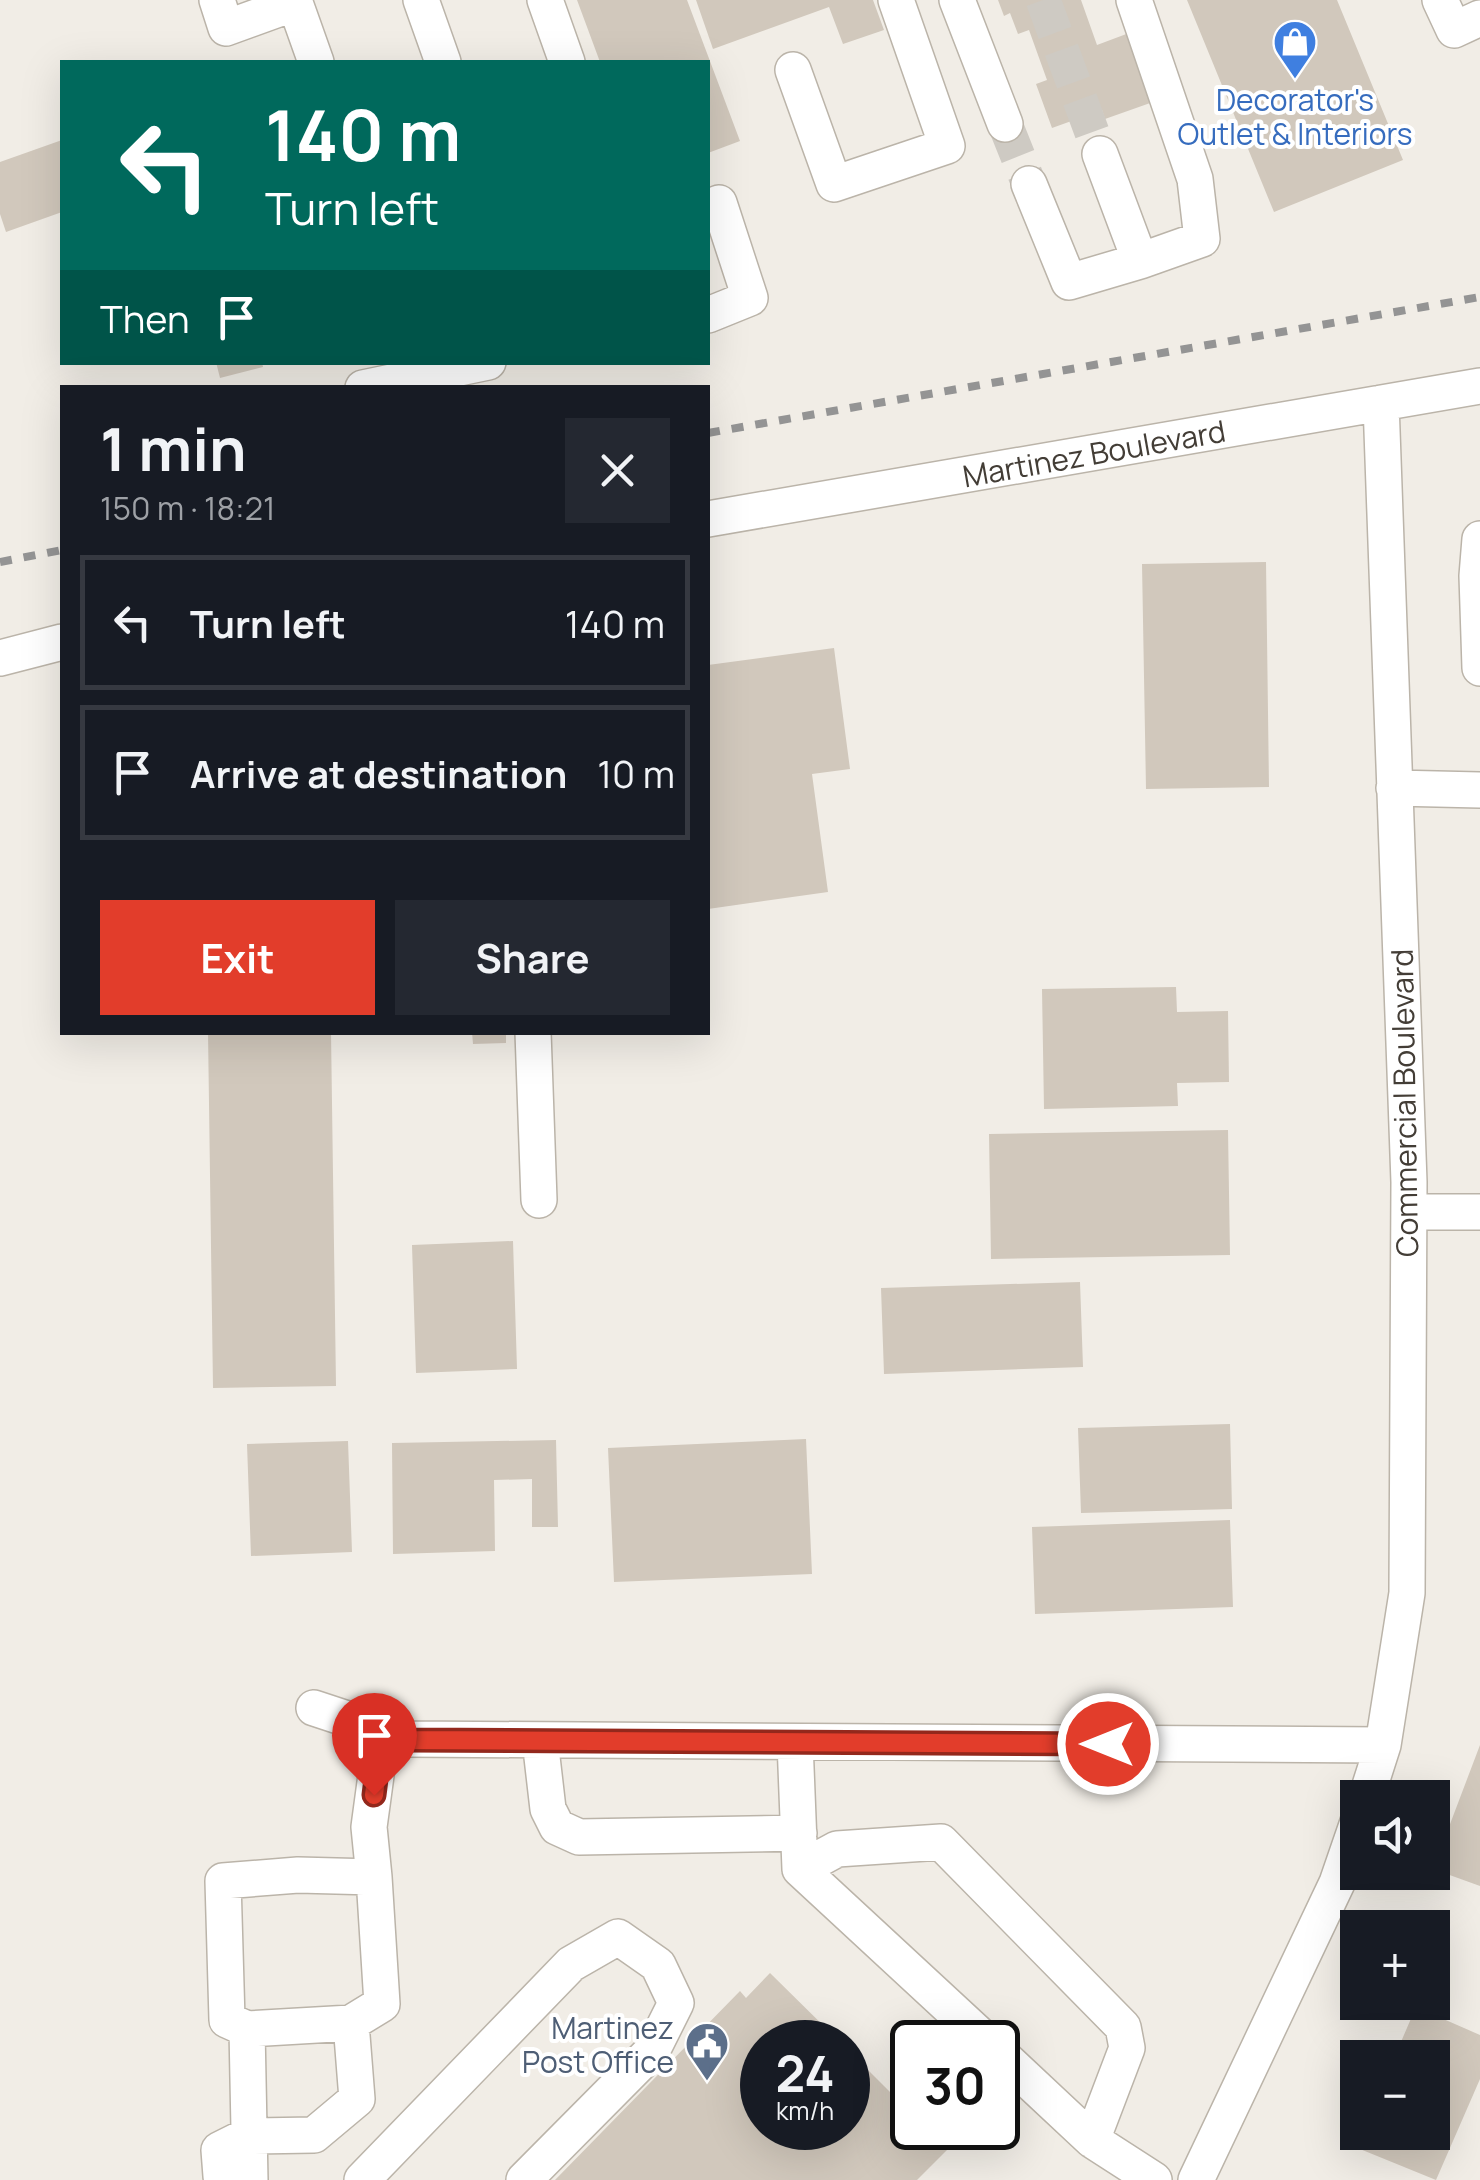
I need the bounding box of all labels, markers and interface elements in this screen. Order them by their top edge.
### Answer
shop icon: Decorator's Outlet & Interiors [1272,19,1318,80]
place label: Decorator's Outlet & Interiors [1178,79,1412,154]
text: 140 m [265,86,461,182]
icon: left [100,100,230,230]
text: Turn left [265,177,439,239]
icon: arrive [209,290,264,345]
text: Then [100,292,189,344]
text: 1 min [100,407,247,489]
street label: Martinez Boulevard [959,410,1229,496]
button: close [565,418,670,523]
text: 150 m · 18:21 [100,486,275,530]
icon: left [105,595,160,650]
text: Turn left [190,597,346,649]
text: 140 m [565,597,665,649]
icon: arrive [105,745,160,800]
text: Arrive at destination [190,747,567,799]
text: 10 m [597,747,675,799]
button: Exit [100,900,375,1015]
button: Share [395,900,670,1015]
street label: Commercial Boulevard [1381,949,1427,1257]
position arrow [1056,1692,1160,1796]
pin [332,1693,417,1796]
icon: arrive [347,1708,402,1763]
map controls [1340,1780,1450,2150]
button: sound [1340,1780,1450,1890]
button: + [1340,1910,1450,2020]
place label: Martinez Post Office [522,2007,674,2082]
speed limit sign: 30 [890,2020,1020,2150]
public building icon: Martinez Post Office [684,2021,730,2082]
text: 24 [775,2039,835,2107]
button: − [1340,2040,1450,2150]
text: km/h [776,2093,834,2128]

